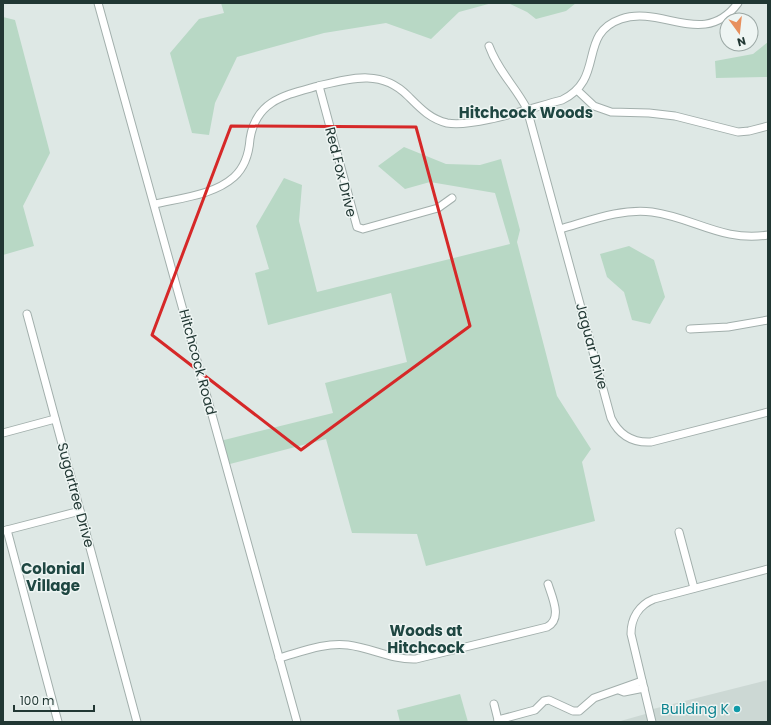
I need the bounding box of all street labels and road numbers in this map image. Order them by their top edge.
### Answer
street label: Red Fox Drive [320,125,362,219]
street label: Jaguar Drive [571,301,613,392]
street label: Hitchcock Road [174,307,222,417]
street label: Sugartree Drive [52,440,100,550]

